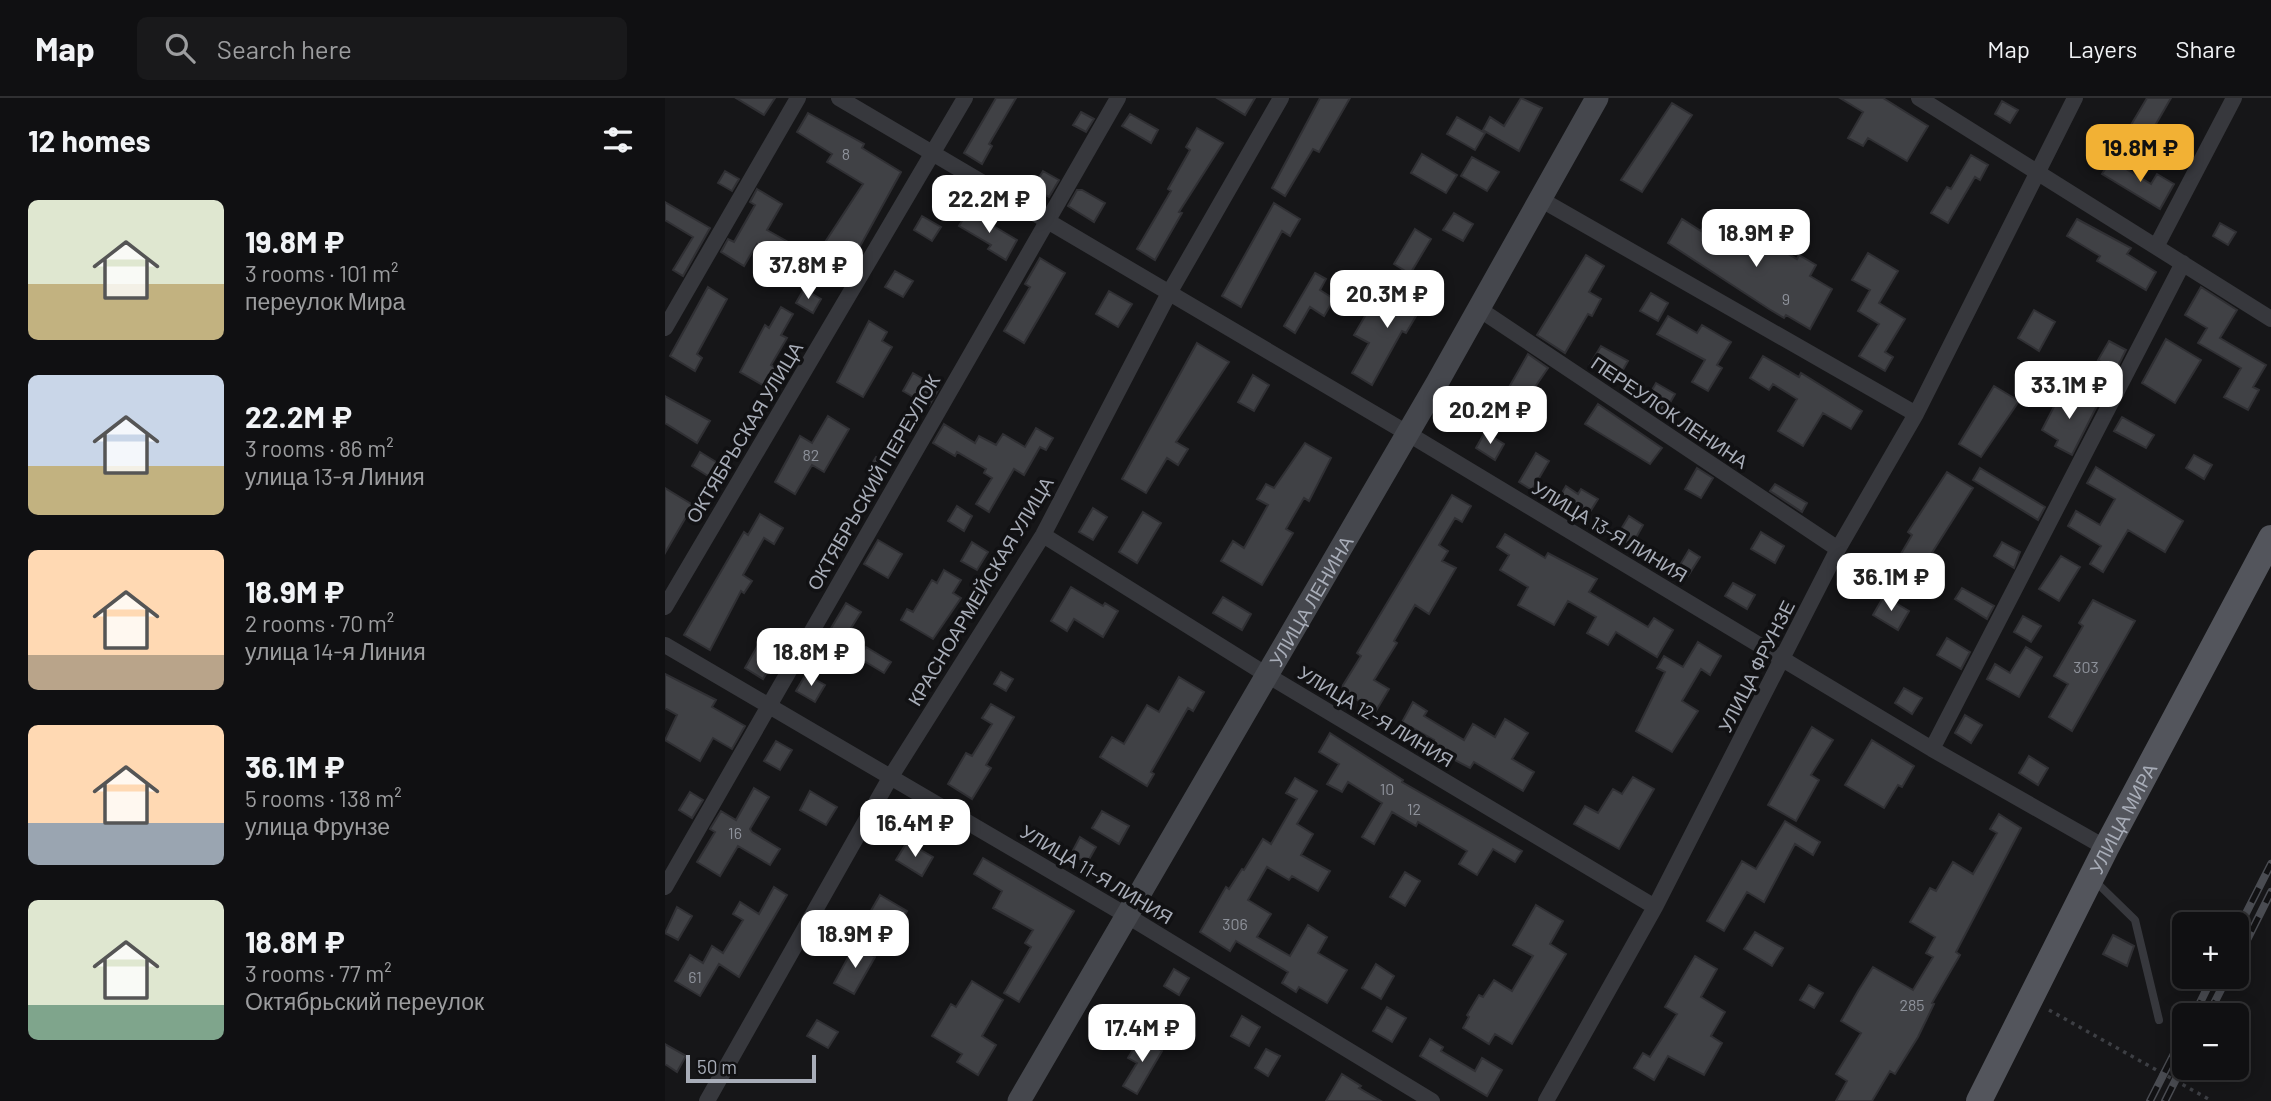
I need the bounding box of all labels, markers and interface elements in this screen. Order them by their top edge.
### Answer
search box [137,17,627,80]
text: Map [35,28,95,68]
icon: search [161,29,199,67]
text: Search here [217,33,352,64]
text: Map [1987,34,2030,63]
text: Layers [2068,34,2137,63]
text: Share [2175,34,2236,63]
icon: filters [599,121,637,159]
text: 12 homes [28,122,151,158]
pin: 19.8M ₽ [2075,125,2205,184]
text: 19.8M ₽ [2102,133,2178,161]
house number: 8 [842,144,850,163]
pin: 22.2M ₽ [924,176,1054,235]
text: 22.2M ₽ [948,184,1030,212]
pin: 18.9M ₽ [1691,209,1821,269]
text: 18.9M ₽ [1718,218,1794,246]
text: 19.8M ₽ [245,223,344,259]
icon: home [84,228,168,312]
pin: 37.8M ₽ [743,242,873,301]
text: 37.8M ₽ [769,250,847,278]
text: 3 rooms · 101 m² [245,259,398,287]
pin: 20.3M ₽ [1322,271,1452,330]
text: 20.3M ₽ [1346,279,1428,307]
text: переулок Мира [245,287,405,315]
house number: 9 [1782,289,1790,308]
street label: ОКТЯБРЬСКАЯ УЛИЦА [681,337,807,527]
street label: ПЕРЕУЛОК ЛЕНИНА [1587,351,1753,473]
pin: 33.1M ₽ [2004,362,2134,421]
street label: ОКТЯБРЬСКИЙ ПЕРЕУЛОК [802,370,944,594]
text: 33.1M ₽ [2031,370,2107,398]
pin: 20.2M ₽ [1425,386,1555,446]
text: 20.2M ₽ [1449,395,1531,423]
text: 22.2M ₽ [245,398,352,434]
icon: home [84,403,168,487]
text: 3 rooms · 86 m² [245,434,394,462]
house number: 82 [803,445,819,464]
text: улица 13-я Линия [245,462,425,490]
street label: КРАСНОАРМЕЙСКАЯ УЛИЦА [902,472,1058,710]
street label: УЛИЦА 13-Я ЛИНИЯ [1528,476,1692,586]
street label: УЛИЦА ЛЕНИНА [1263,531,1357,670]
pin: 36.1M ₽ [1826,554,1956,613]
text: 36.1M ₽ [1853,562,1929,590]
text: 18.9M ₽ [245,573,344,609]
icon: home [84,578,168,662]
street label: УЛИЦА ФРУНЗЕ [1713,596,1799,736]
text: 2 rooms · 70 m² [245,609,394,637]
pin: 18.8M ₽ [746,628,876,688]
text: улица 14-я Линия [245,637,426,665]
text: 18.8M ₽ [773,637,849,665]
house number: 303 [2073,657,2099,676]
street label: УЛИЦА 12-Я ЛИНИЯ [1294,661,1458,771]
text: 36.1M ₽ [245,748,345,784]
icon: home [84,753,168,837]
street label: УЛИЦА МИРА [2084,759,2161,877]
house number: 10 [1380,779,1394,798]
text: 5 rooms · 138 m² [245,784,402,812]
house number: 12 [1407,799,1421,818]
pin: 16.4M ₽ [850,800,980,859]
text: 16.4M ₽ [876,808,954,836]
text: улица Фрунзе [245,812,390,840]
street label: УЛИЦА 11-Я ЛИНИЯ [1017,819,1177,929]
house number: 16 [728,823,742,842]
pin: 18.9M ₽ [790,910,920,970]
map controls [2172,912,2249,1080]
button: + [2172,912,2249,989]
house number: 306 [1222,914,1248,933]
text: 18.9M ₽ [817,919,893,947]
text: 18.8M ₽ [245,923,345,959]
icon: home [84,928,168,1012]
text: 3 rooms · 77 m² [245,959,392,987]
house number: 61 [688,967,702,986]
text: Октябрьский переулок [245,987,484,1015]
house number: 285 [1899,995,1925,1014]
button: − [2172,1003,2249,1080]
pin: 17.4M ₽ [1077,1004,1207,1064]
text: 17.4M ₽ [1104,1013,1180,1041]
scale bar [686,1052,815,1084]
text: 50 m [697,1055,737,1078]

